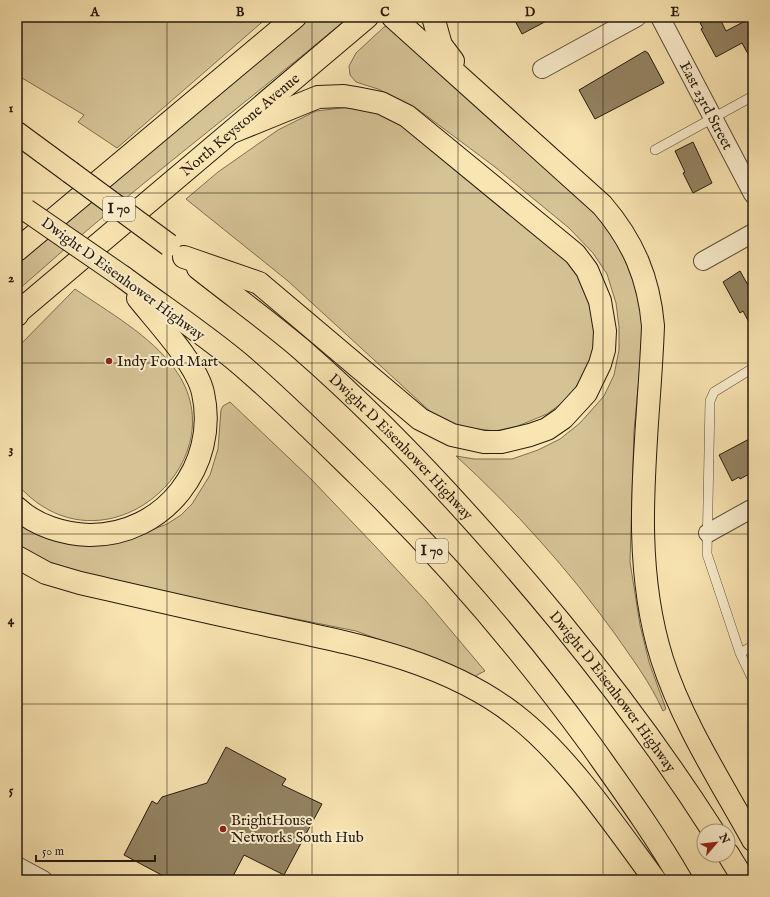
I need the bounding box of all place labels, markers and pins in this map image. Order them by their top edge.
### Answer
place label: Indy Food Mart [117,352,218,371]
marker: Indy Food Mart [104,356,114,366]
place label: BrightHouse Networks South Hub [231,811,364,847]
marker: BrightHouse Networks South Hub [218,824,228,834]

